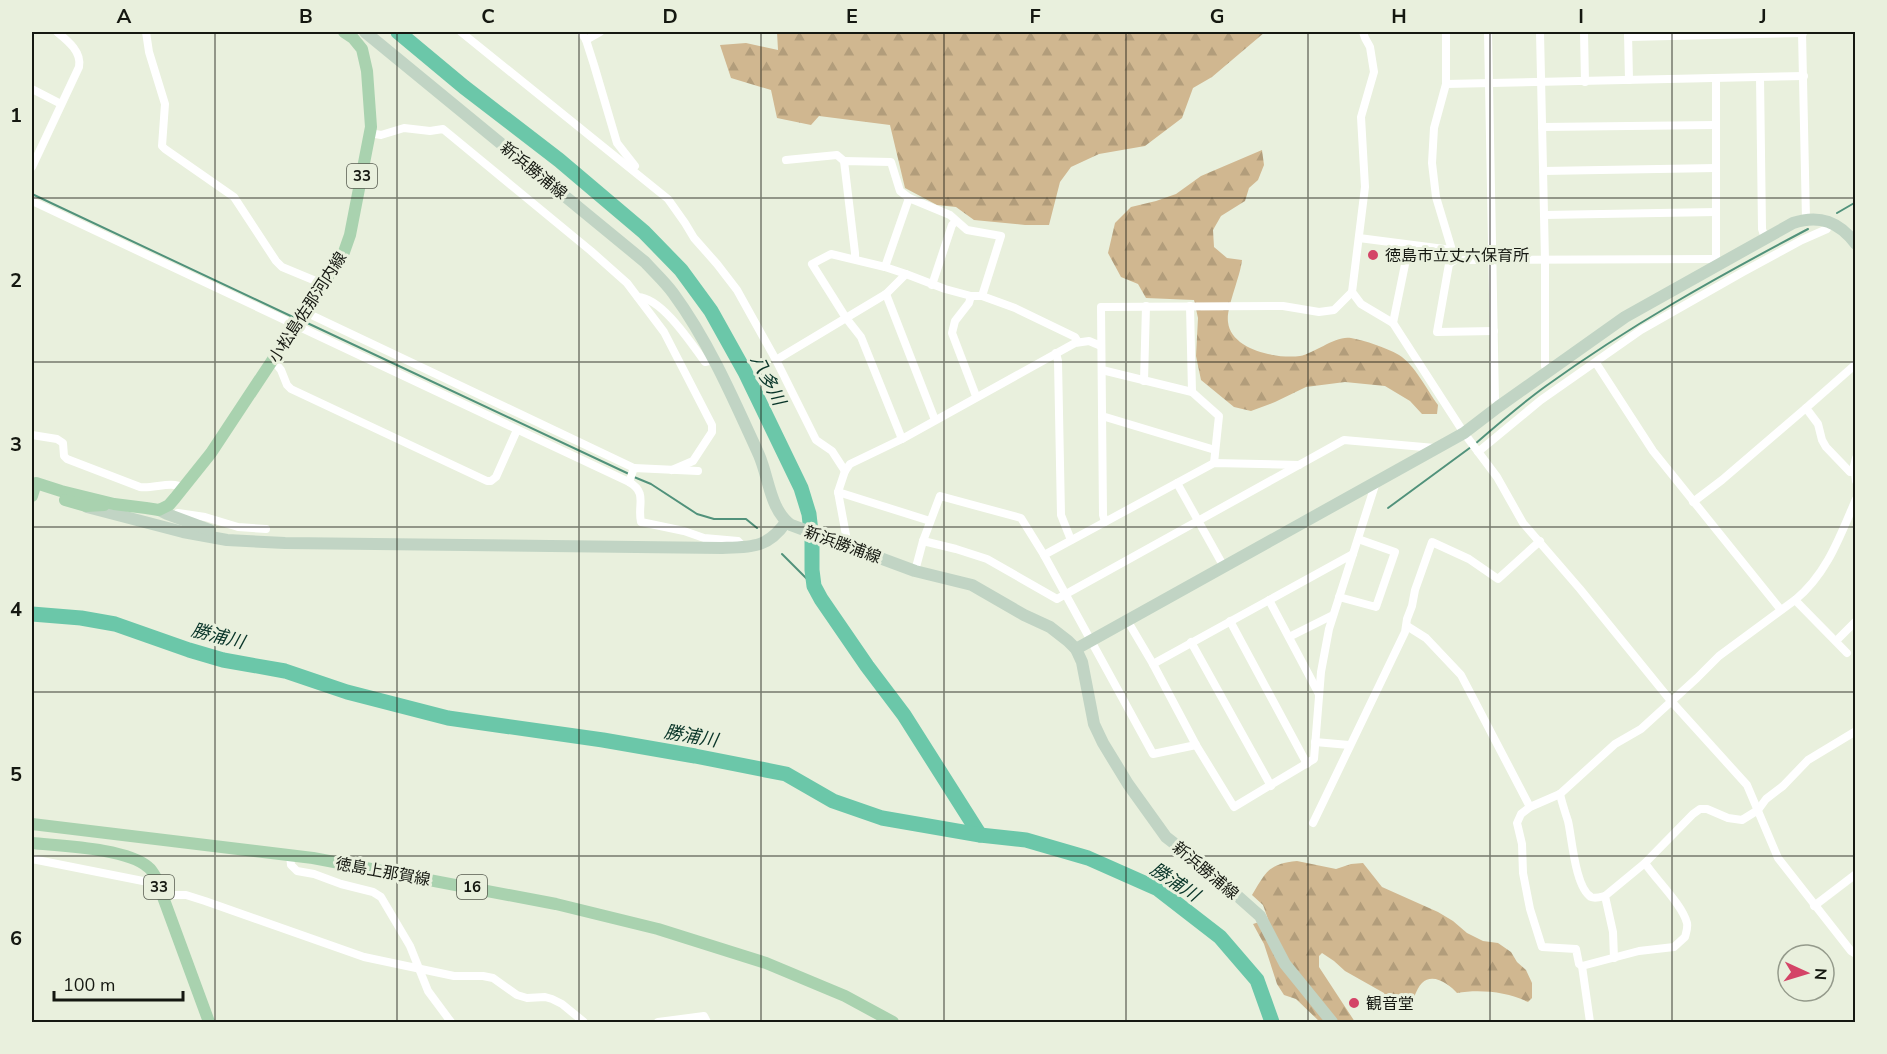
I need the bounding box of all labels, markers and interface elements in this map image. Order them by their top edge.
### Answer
text: A [117,3,132,30]
text: B [299,3,313,30]
text: C [481,3,495,30]
text: D [662,3,678,30]
text: E [846,3,858,30]
text: F [1029,3,1041,30]
text: G [1210,3,1224,30]
text: H [1391,3,1407,30]
text: I [1578,3,1584,30]
text: J [1758,3,1767,30]
text: 1 [10,102,22,129]
street label: 新浜勝浦線 [495,137,571,205]
road number: 33 [347,164,377,188]
place label: 徳島市立丈六保育所 [1385,245,1529,267]
street label: 小松島佐那河内線 [264,248,352,367]
marker: 徳島市立丈六保育所 [1366,248,1380,262]
text: 2 [10,267,22,294]
water label: 八多川 [745,350,792,411]
text: 3 [10,431,22,458]
street label: 新浜勝浦線 [801,521,884,569]
text: 4 [10,596,22,623]
water label: 勝浦川 [189,618,249,655]
water label: 勝浦川 [662,719,722,753]
text: 5 [10,761,22,788]
street label: 新浜勝浦線 [1168,837,1243,905]
street label: 徳島上那賀線 [334,853,432,891]
water label: 勝浦川 [1146,857,1206,908]
road number: 33 [144,875,174,899]
road number: 16 [457,875,487,899]
text: 6 [10,925,22,952]
north arrow [1776,943,1836,1003]
scale bar [54,964,183,1002]
text: N [1809,967,1831,981]
text: 100 m [63,973,115,997]
place label: 観音堂 [1366,993,1414,1015]
marker: 観音堂 [1347,996,1361,1010]

